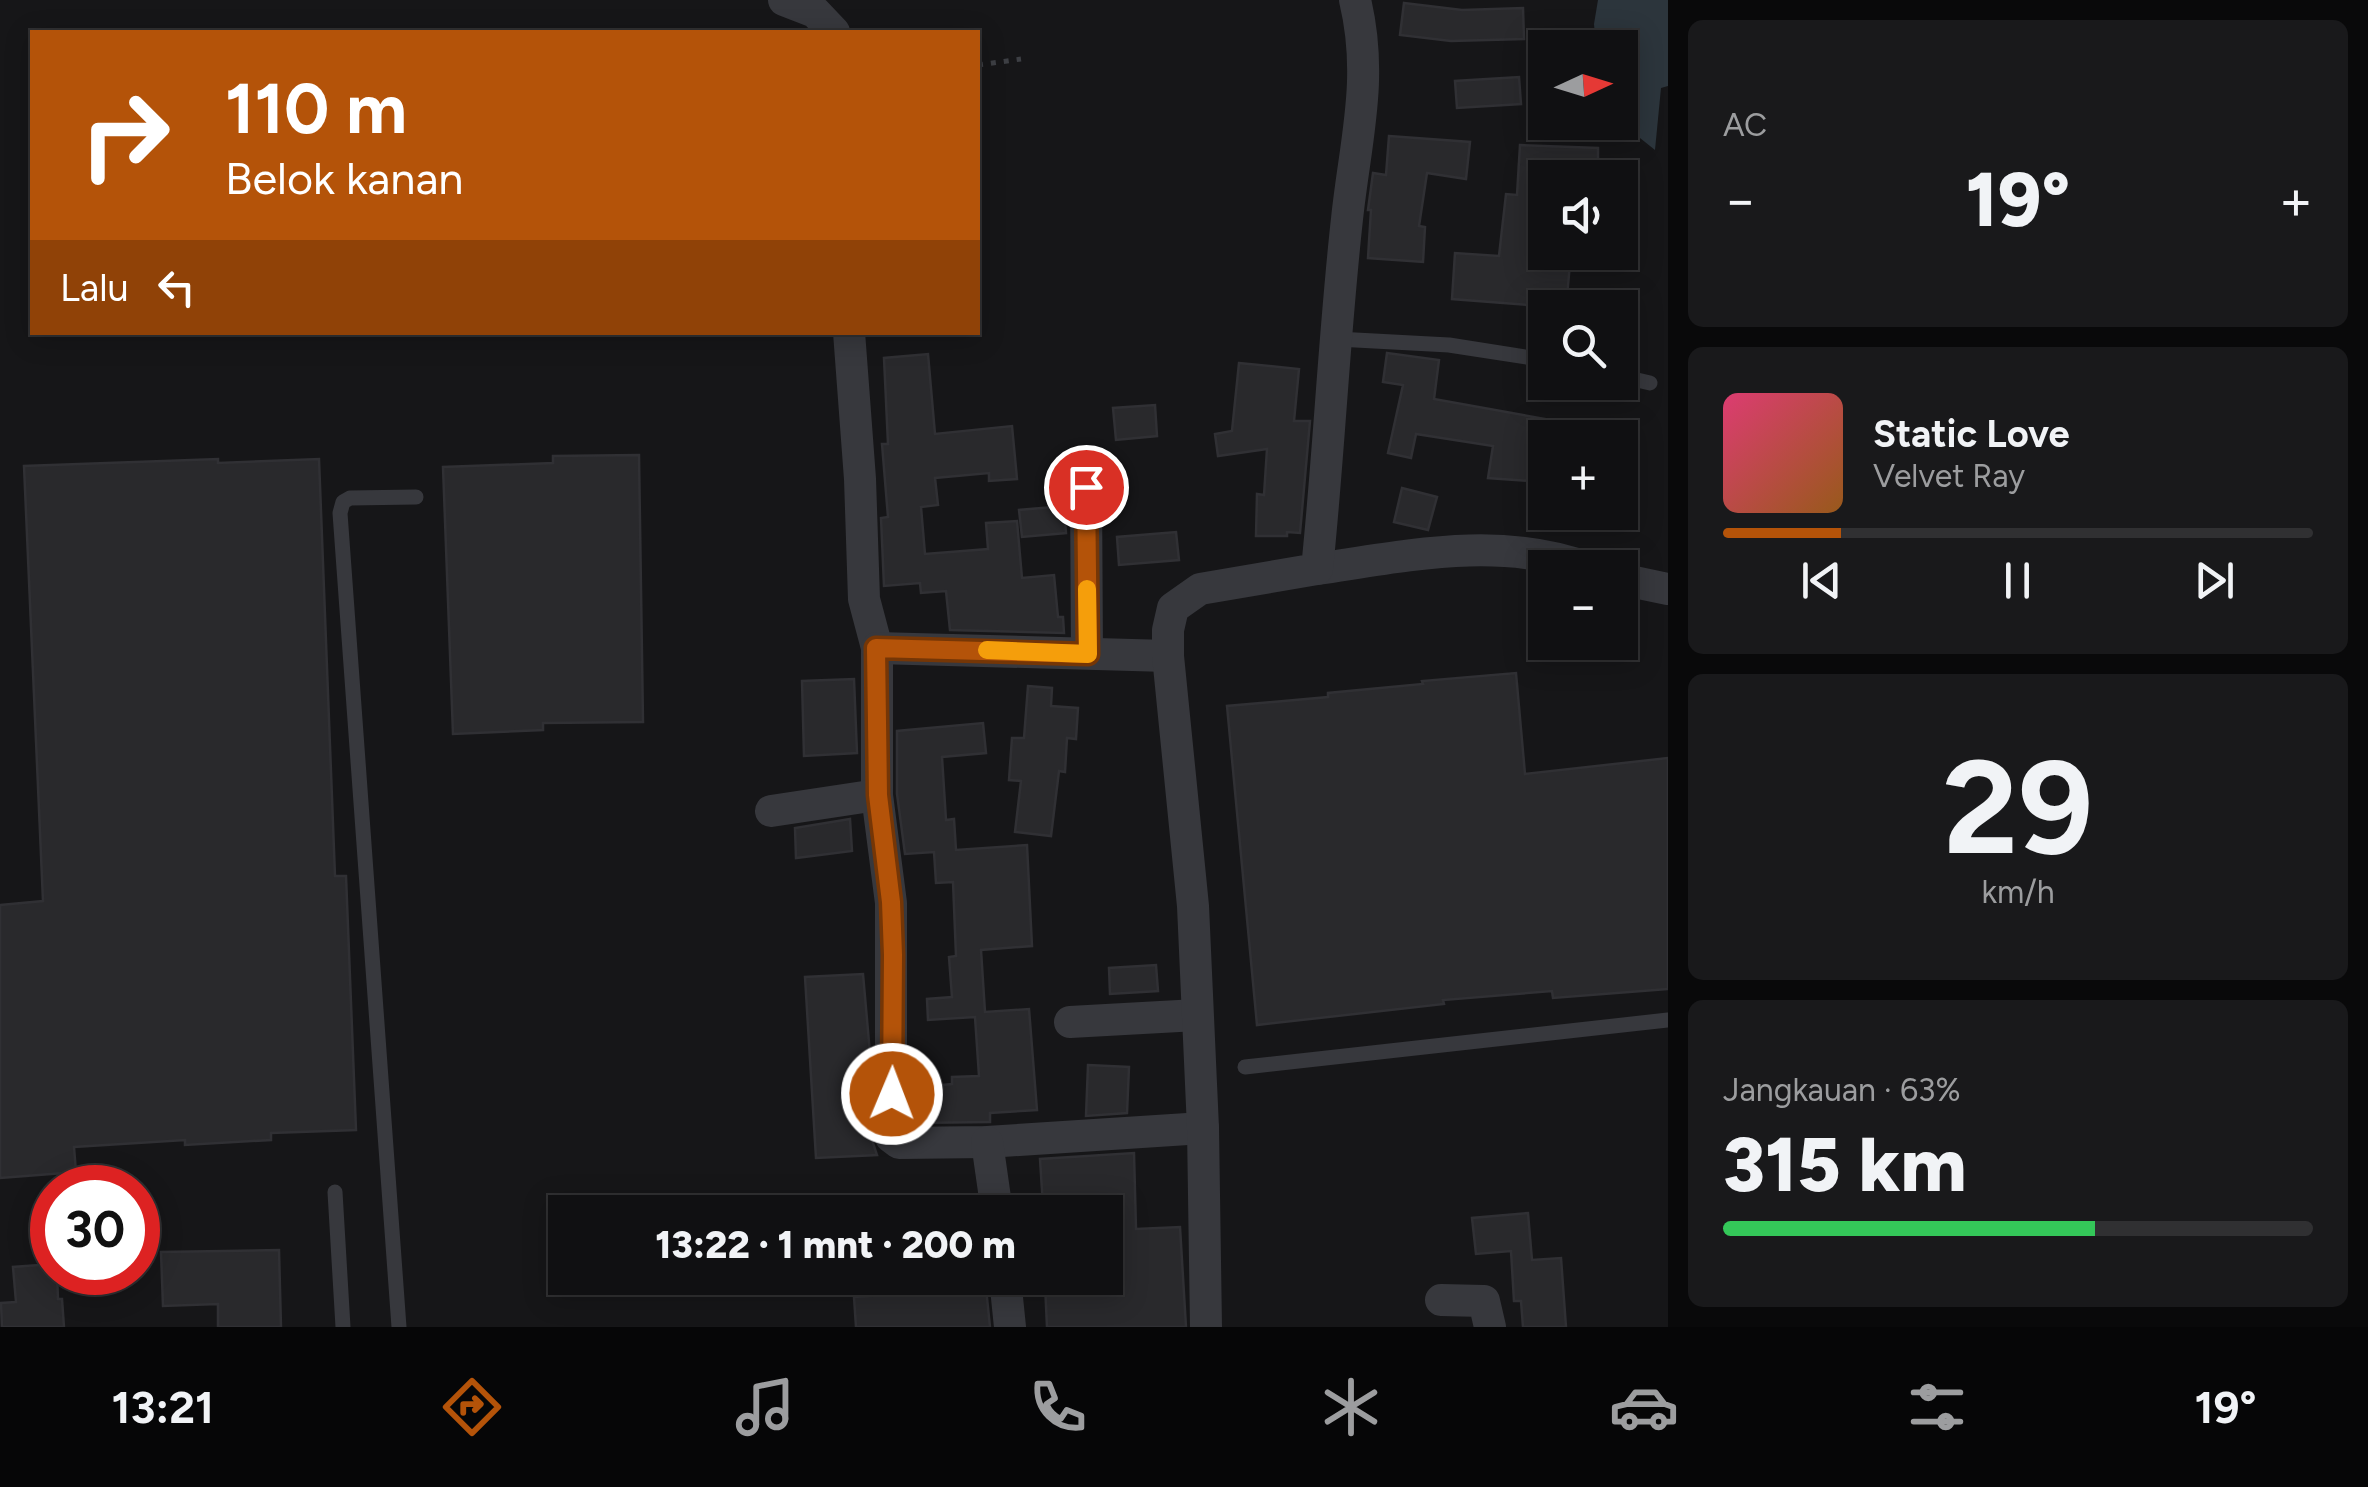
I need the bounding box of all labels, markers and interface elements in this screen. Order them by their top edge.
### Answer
north arrow [1528,30,1638,140]
map controls [1528,30,1638,660]
text: 110 m [225,66,407,151]
icon: right [60,70,190,200]
text: AC [1723,106,1767,144]
text: Belok kanan [225,151,463,205]
text: 19° [1966,155,2070,245]
button: sound [1528,160,1638,270]
text: − [1723,167,1757,233]
text: + [2279,167,2313,233]
icon: left [149,260,204,315]
text: Lalu [60,265,129,311]
button: search [1528,290,1638,400]
text: Static Love [1873,411,2070,457]
button: + [1528,420,1638,530]
pin [1044,445,1129,530]
text: Velvet Ray [1873,457,2025,495]
icon: arrive [1059,460,1114,515]
button: − [1528,550,1638,660]
icon: previous [1794,553,1849,608]
icon: pause [1990,553,2045,608]
icon: next [2187,553,2242,608]
text: 29 [1943,730,2093,886]
text: km/h [1981,873,2055,911]
position arrow [840,1042,944,1146]
text: Jangkauan · 63% [1723,1071,1961,1109]
text: 315 km [1723,1120,1967,1210]
speed limit sign: 30 [30,1165,160,1295]
text: 13:22 · 1 mnt · 200 m [655,1222,1016,1268]
icon: directions [437,1372,507,1442]
icon: music [730,1372,800,1442]
icon: phone [1023,1372,1093,1442]
icon: climate [1316,1372,1386,1442]
icon: car [1609,1372,1679,1442]
icon: filters [1902,1372,1972,1442]
text: 13:21 [111,1380,214,1434]
text: 19° [2194,1380,2257,1434]

